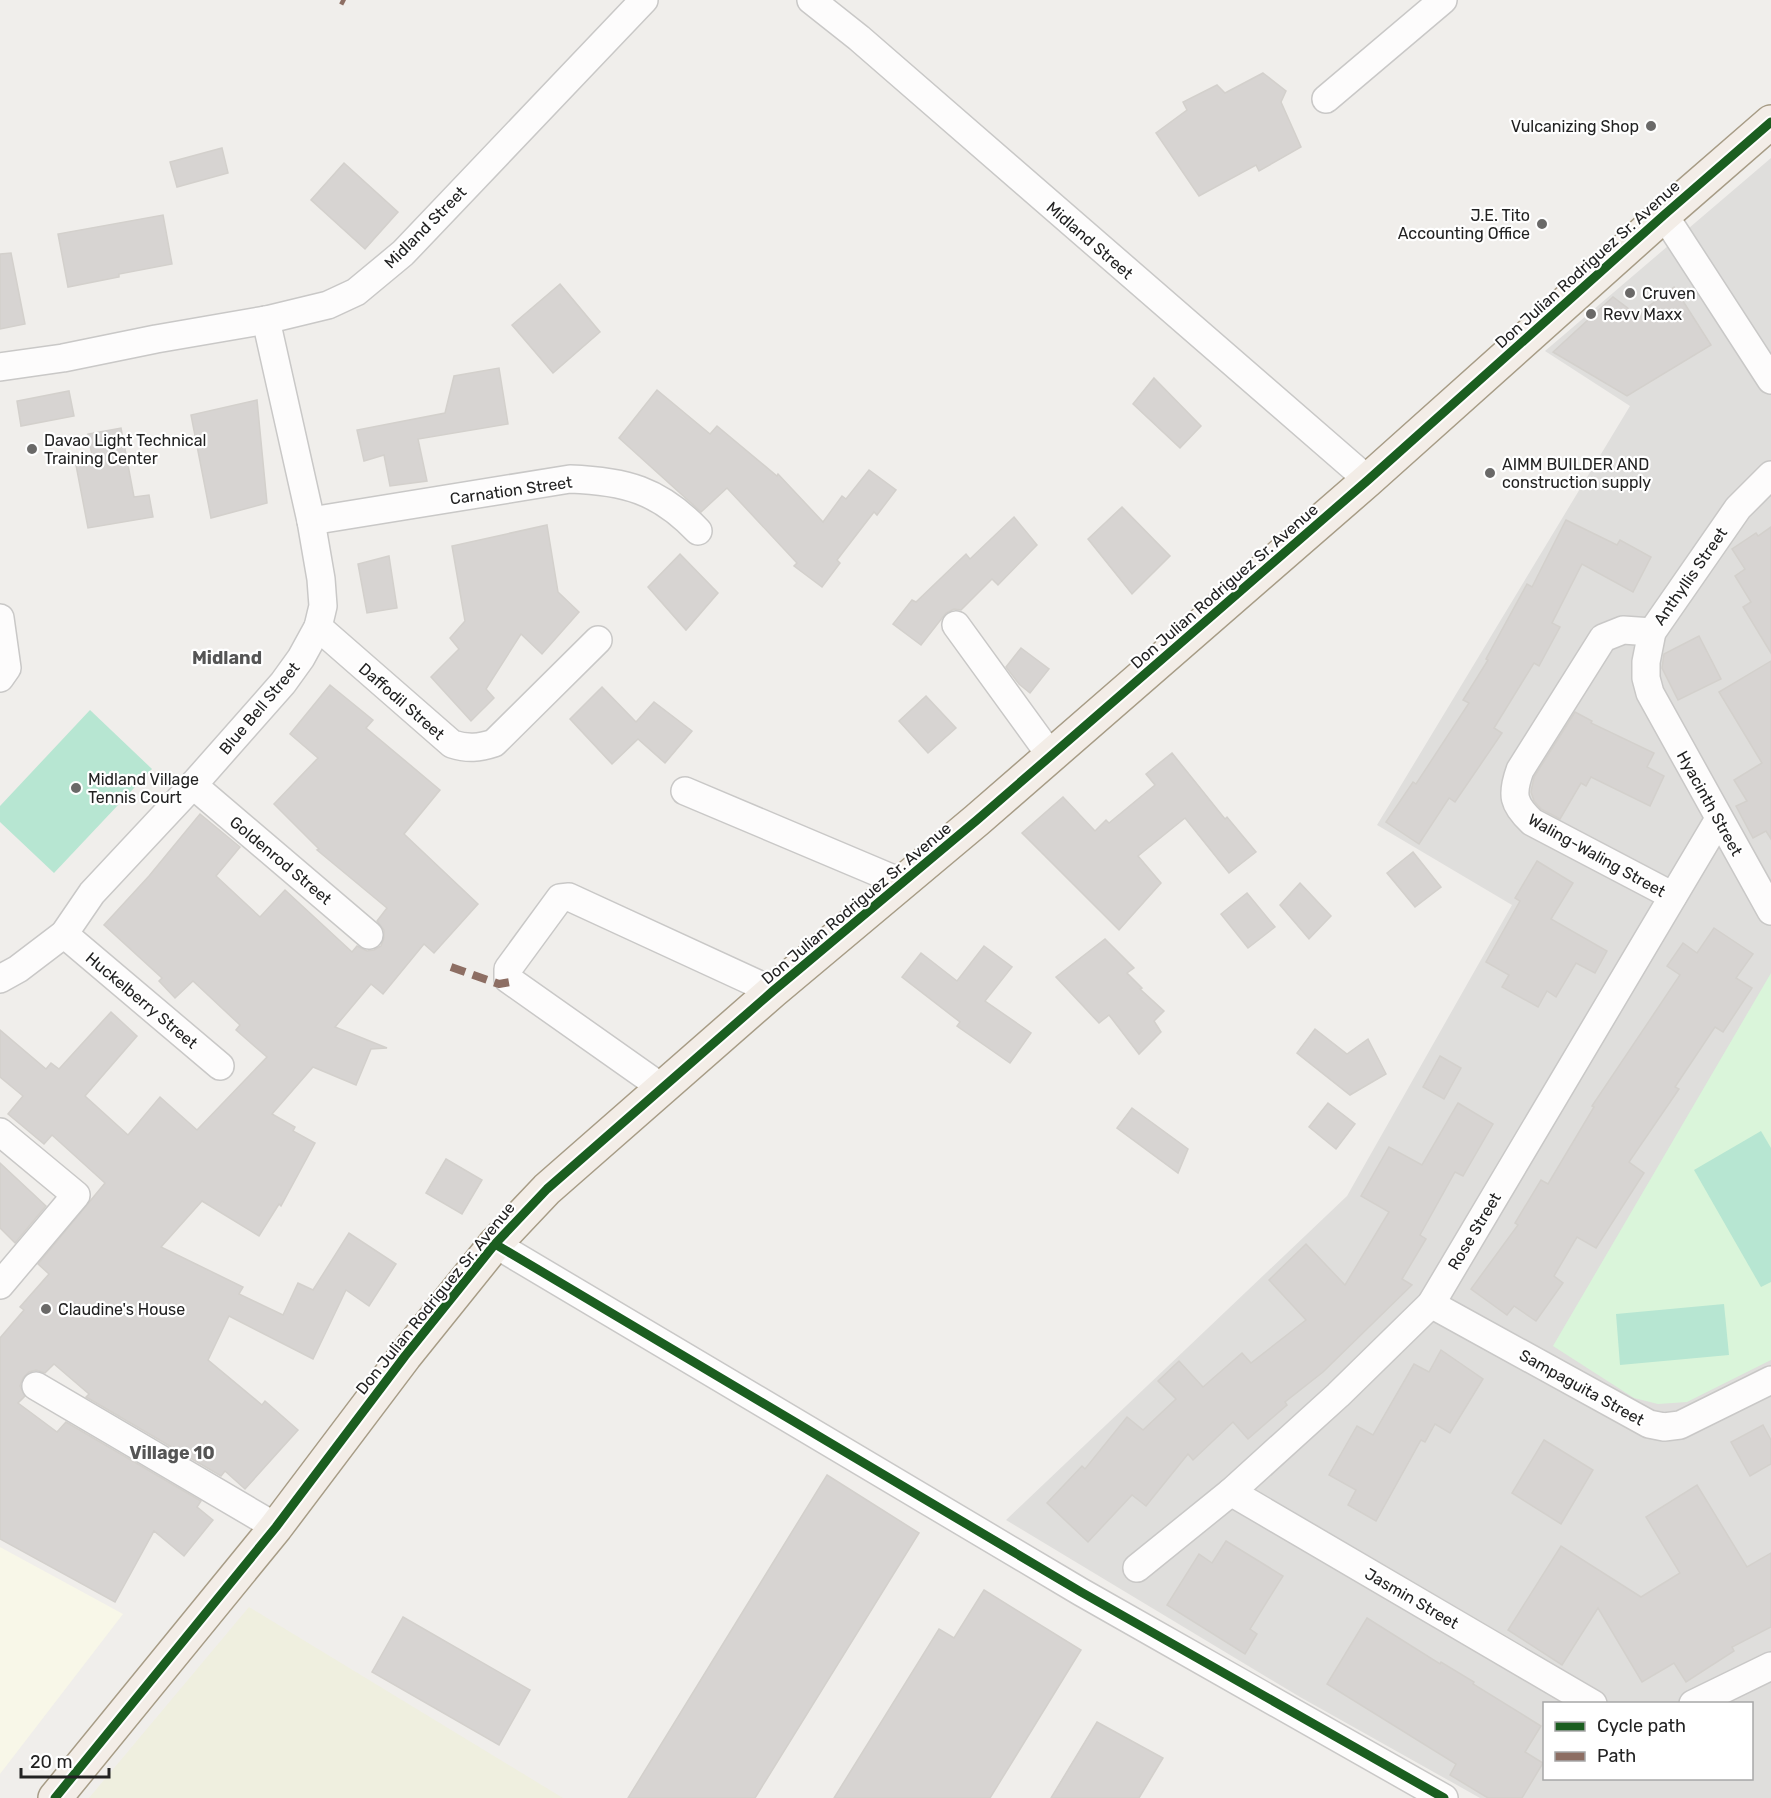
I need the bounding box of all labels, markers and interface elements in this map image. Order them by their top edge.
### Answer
place label: Vulcanizing Shop [1511,117,1639,136]
marker: Vulcanizing Shop [1644,119,1658,133]
street label: Don Julian Rodriguez Sr. Avenue [1491,176,1684,352]
street label: Midland Street [380,182,470,272]
street label: Midland Street [1043,198,1137,283]
place label: J.E. Tito Accounting Office [1398,206,1530,243]
marker: J.E. Tito Accounting Office [1535,217,1549,231]
place label: Cruven [1642,284,1696,303]
marker: Cruven [1623,286,1637,300]
place label: Revv Maxx [1603,305,1682,324]
marker: Revv Maxx [1584,307,1598,321]
place label: Davao Light Technical Training Center [44,431,206,468]
marker: Davao Light Technical Training Center [25,442,39,456]
place label: AIMM BUILDER AND construction supply [1502,455,1651,492]
marker: AIMM BUILDER AND construction supply [1483,466,1497,480]
street label: Carnation Street [449,473,573,508]
street label: Don Julian Rodriguez Sr. Avenue [1127,500,1322,673]
street label: Anthyllis Street [1650,524,1731,629]
district label: Midland [192,647,262,669]
street label: Blue Bell Street [215,658,304,758]
street label: Daffodil Street [355,659,448,744]
street label: Hyacinth Street [1673,747,1746,859]
place label: Midland Village Tennis Court [88,770,199,807]
marker: Midland Village Tennis Court [69,781,83,795]
street label: Waling-Waling Street [1525,810,1669,901]
street label: Goldenrod Street [226,812,335,908]
street label: Don Julian Rodriguez Sr. Avenue [758,818,955,988]
street label: Huckelberry Street [82,948,201,1053]
street label: Rose Street [1444,1189,1505,1273]
street label: Don Julian Rodriguez Sr. Avenue [352,1198,519,1398]
place label: Claudine's House [58,1300,185,1319]
marker: Claudine's House [39,1302,53,1316]
street label: Sampaguita Street [1516,1345,1647,1430]
district label: Village 10 [129,1442,215,1464]
street label: Jasmin Street [1362,1564,1462,1633]
legend [1543,1702,1753,1780]
text: Cycle path [1597,1715,1686,1737]
scale bar [21,1741,110,1779]
text: Path [1597,1745,1636,1767]
text: 20 m [30,1751,72,1773]

